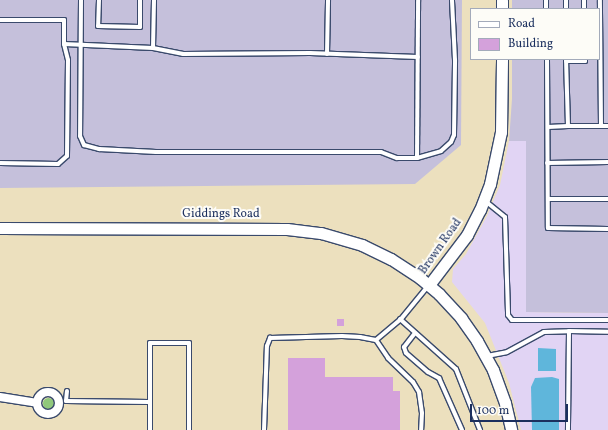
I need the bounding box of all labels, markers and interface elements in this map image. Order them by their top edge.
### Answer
legend [470,8,600,60]
text: Road [508,16,535,32]
text: Building [508,36,553,52]
street label: Giddings Road [182,208,260,222]
street label: Brown Road [417,216,465,278]
scale bar [472,396,570,422]
text: 100 m [477,403,509,419]

